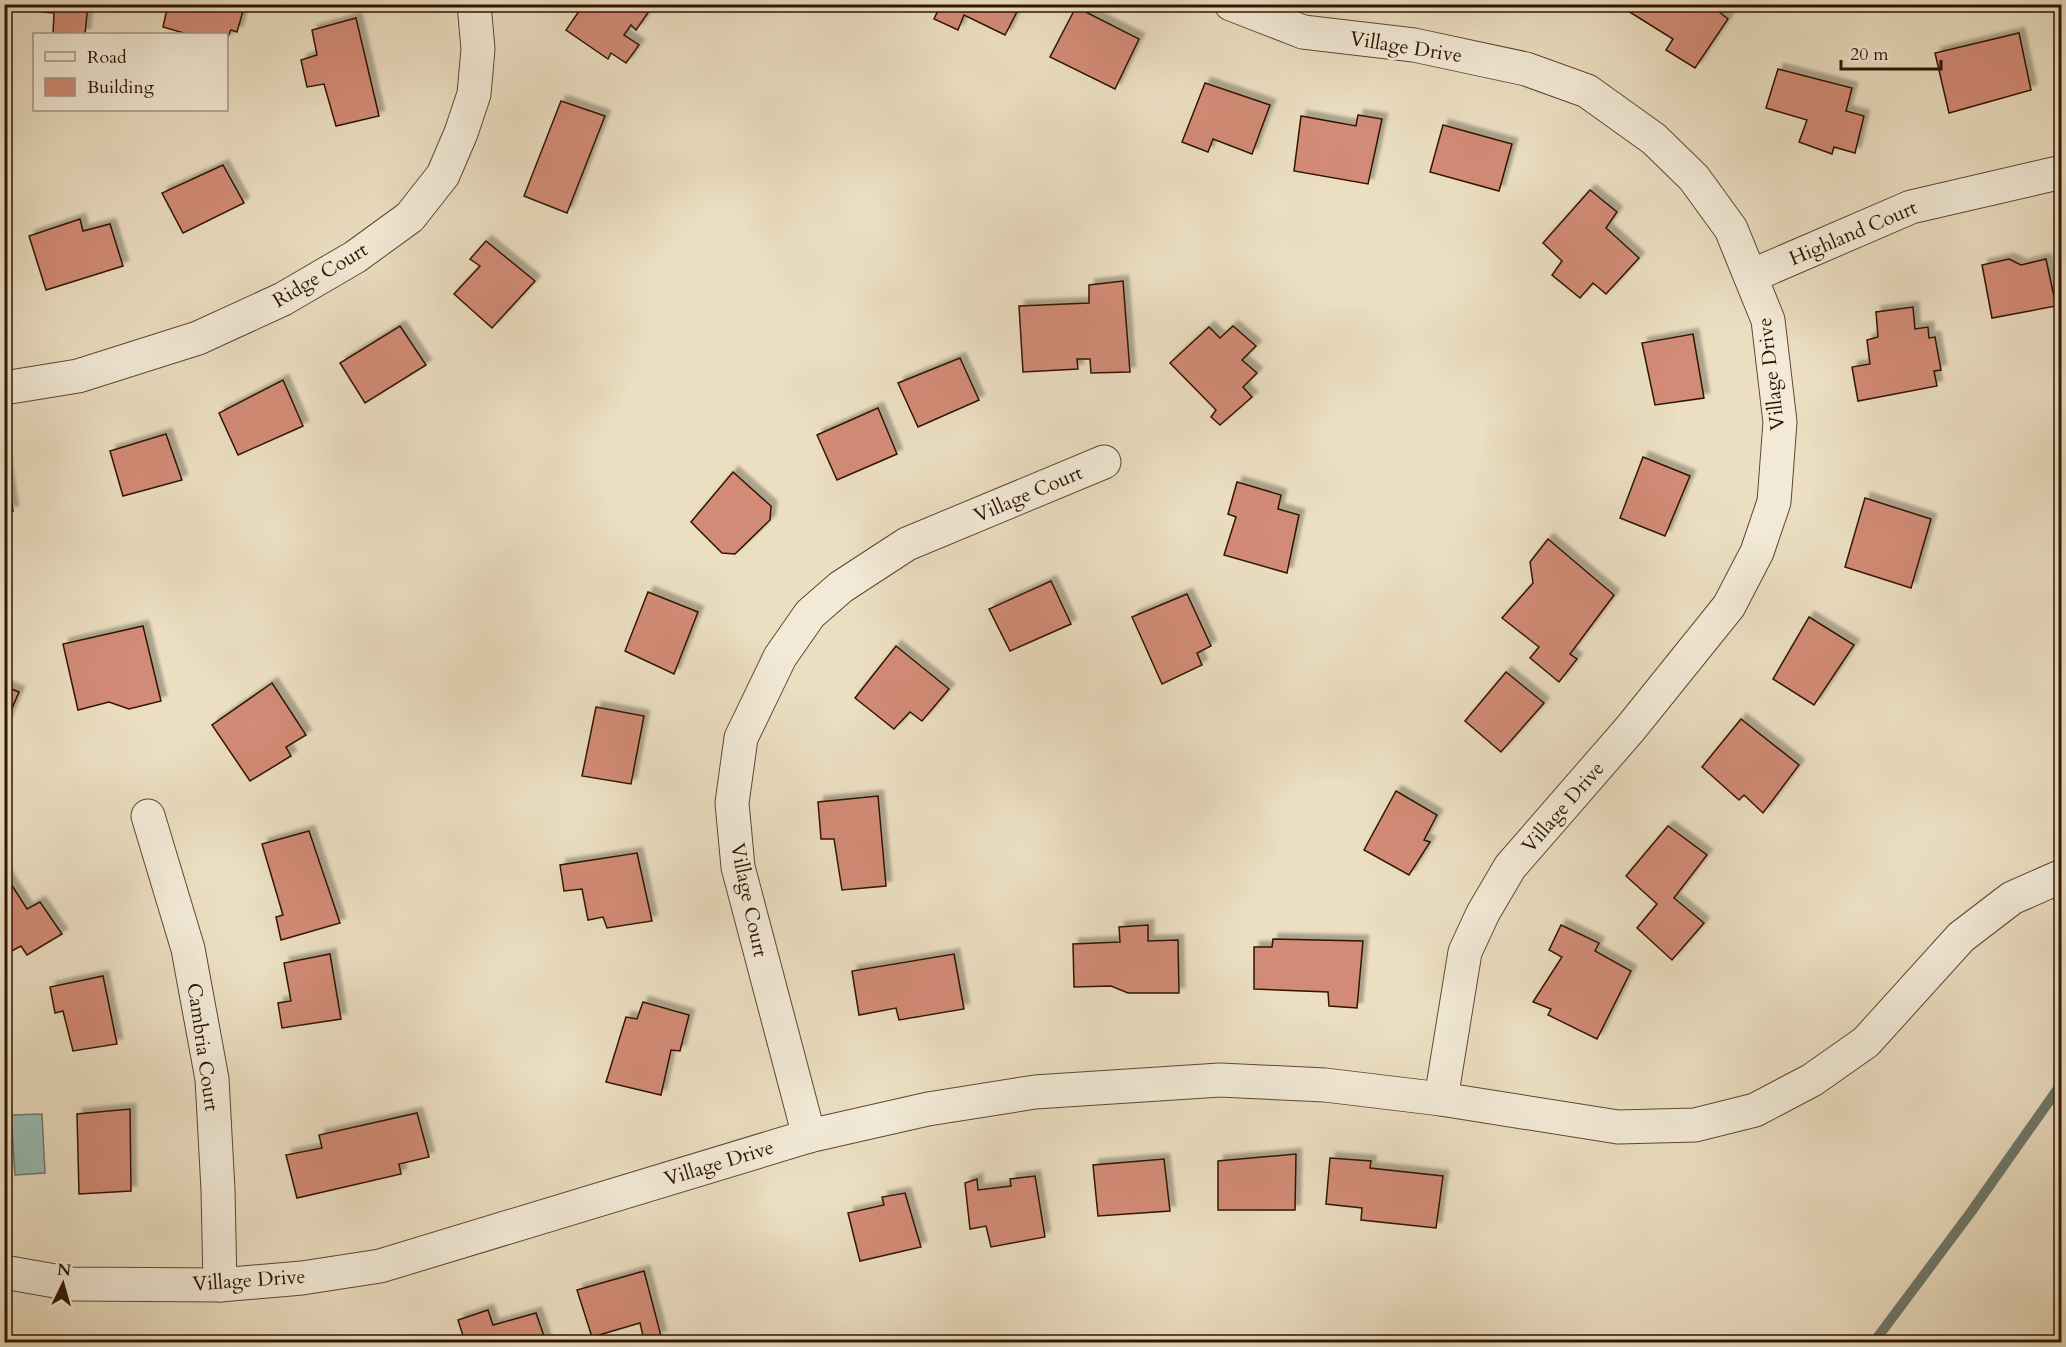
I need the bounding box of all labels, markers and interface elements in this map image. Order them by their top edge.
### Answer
street label: Village Drive [1348,25,1464,69]
legend [33,33,228,111]
scale bar [1841,33,1942,71]
text: 20 m [1850,42,1889,67]
text: Road [87,45,127,70]
text: Building [87,75,155,100]
street label: Highland Court [1785,194,1922,272]
street label: Ridge Court [267,236,373,314]
street label: Village Drive [1751,316,1791,432]
street label: Village Court [970,459,1087,529]
street label: Village Drive [1516,755,1610,859]
street label: Village Court [724,841,774,960]
street label: Cambria Court [181,981,225,1114]
street label: Village Drive [661,1134,777,1192]
north arrow [33,1254,93,1314]
text: N [56,1258,72,1282]
street label: Village Drive [192,1263,306,1297]

